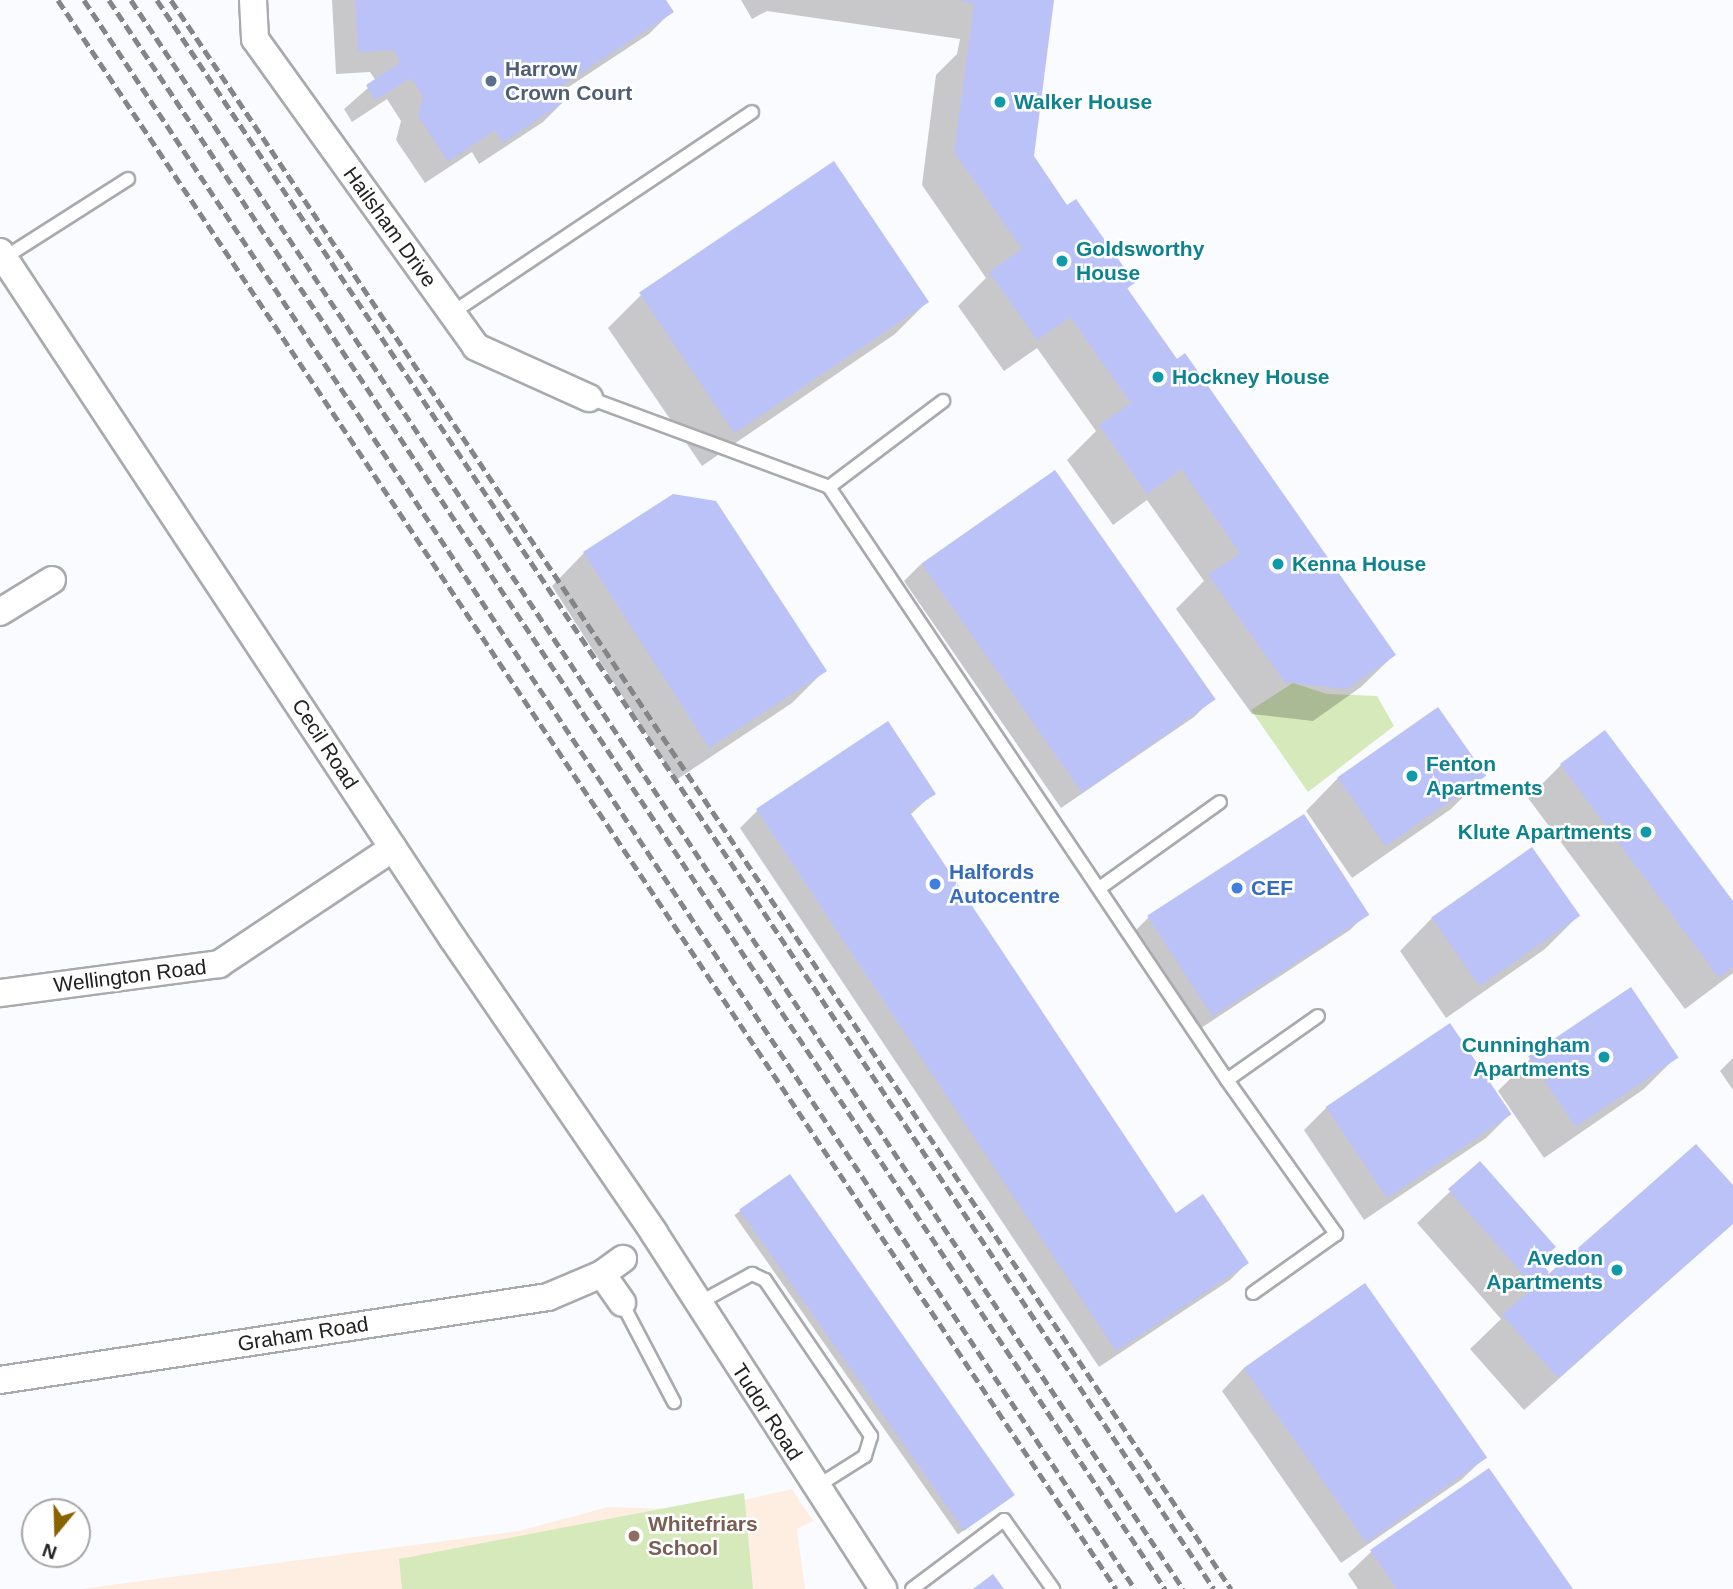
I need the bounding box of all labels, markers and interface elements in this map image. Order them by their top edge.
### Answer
place label: Harrow Crown Court [505,56,632,106]
marker: Harrow Crown Court [483,73,499,89]
place label: Walker House [1014,89,1152,115]
marker: Walker House [992,94,1008,110]
street label: Hailsham Drive [338,162,442,292]
place label: Goldsworthy House [1076,236,1204,286]
marker: Goldsworthy House [1054,253,1070,269]
place label: Hockney House [1172,364,1330,390]
marker: Hockney House [1150,369,1166,385]
place label: Kenna House [1292,551,1426,577]
marker: Kenna House [1270,556,1286,572]
street label: Cecil Road [286,694,364,794]
place label: Fenton Apartments [1426,751,1543,801]
marker: Fenton Apartments [1404,768,1420,784]
place label: Klute Apartments [1457,819,1632,845]
marker: Klute Apartments [1638,824,1654,840]
place label: Halfords Autocentre [949,859,1060,909]
place label: CEF [1251,875,1293,901]
marker: Halfords Autocentre [927,876,943,892]
marker: CEF [1229,880,1245,896]
street label: Wellington Road [52,954,208,998]
place label: Cunningham Apartments [1462,1032,1590,1082]
marker: Cunningham Apartments [1596,1049,1612,1065]
place label: Avedon Apartments [1486,1245,1603,1295]
marker: Avedon Apartments [1609,1262,1625,1278]
street label: Graham Road [236,1311,370,1357]
street label: Tudor Road [726,1359,808,1465]
north arrow [21,1498,91,1568]
place label: Whitefriars School [648,1511,758,1561]
marker: Whitefriars School [626,1528,642,1544]
text: N [40,1539,60,1564]

